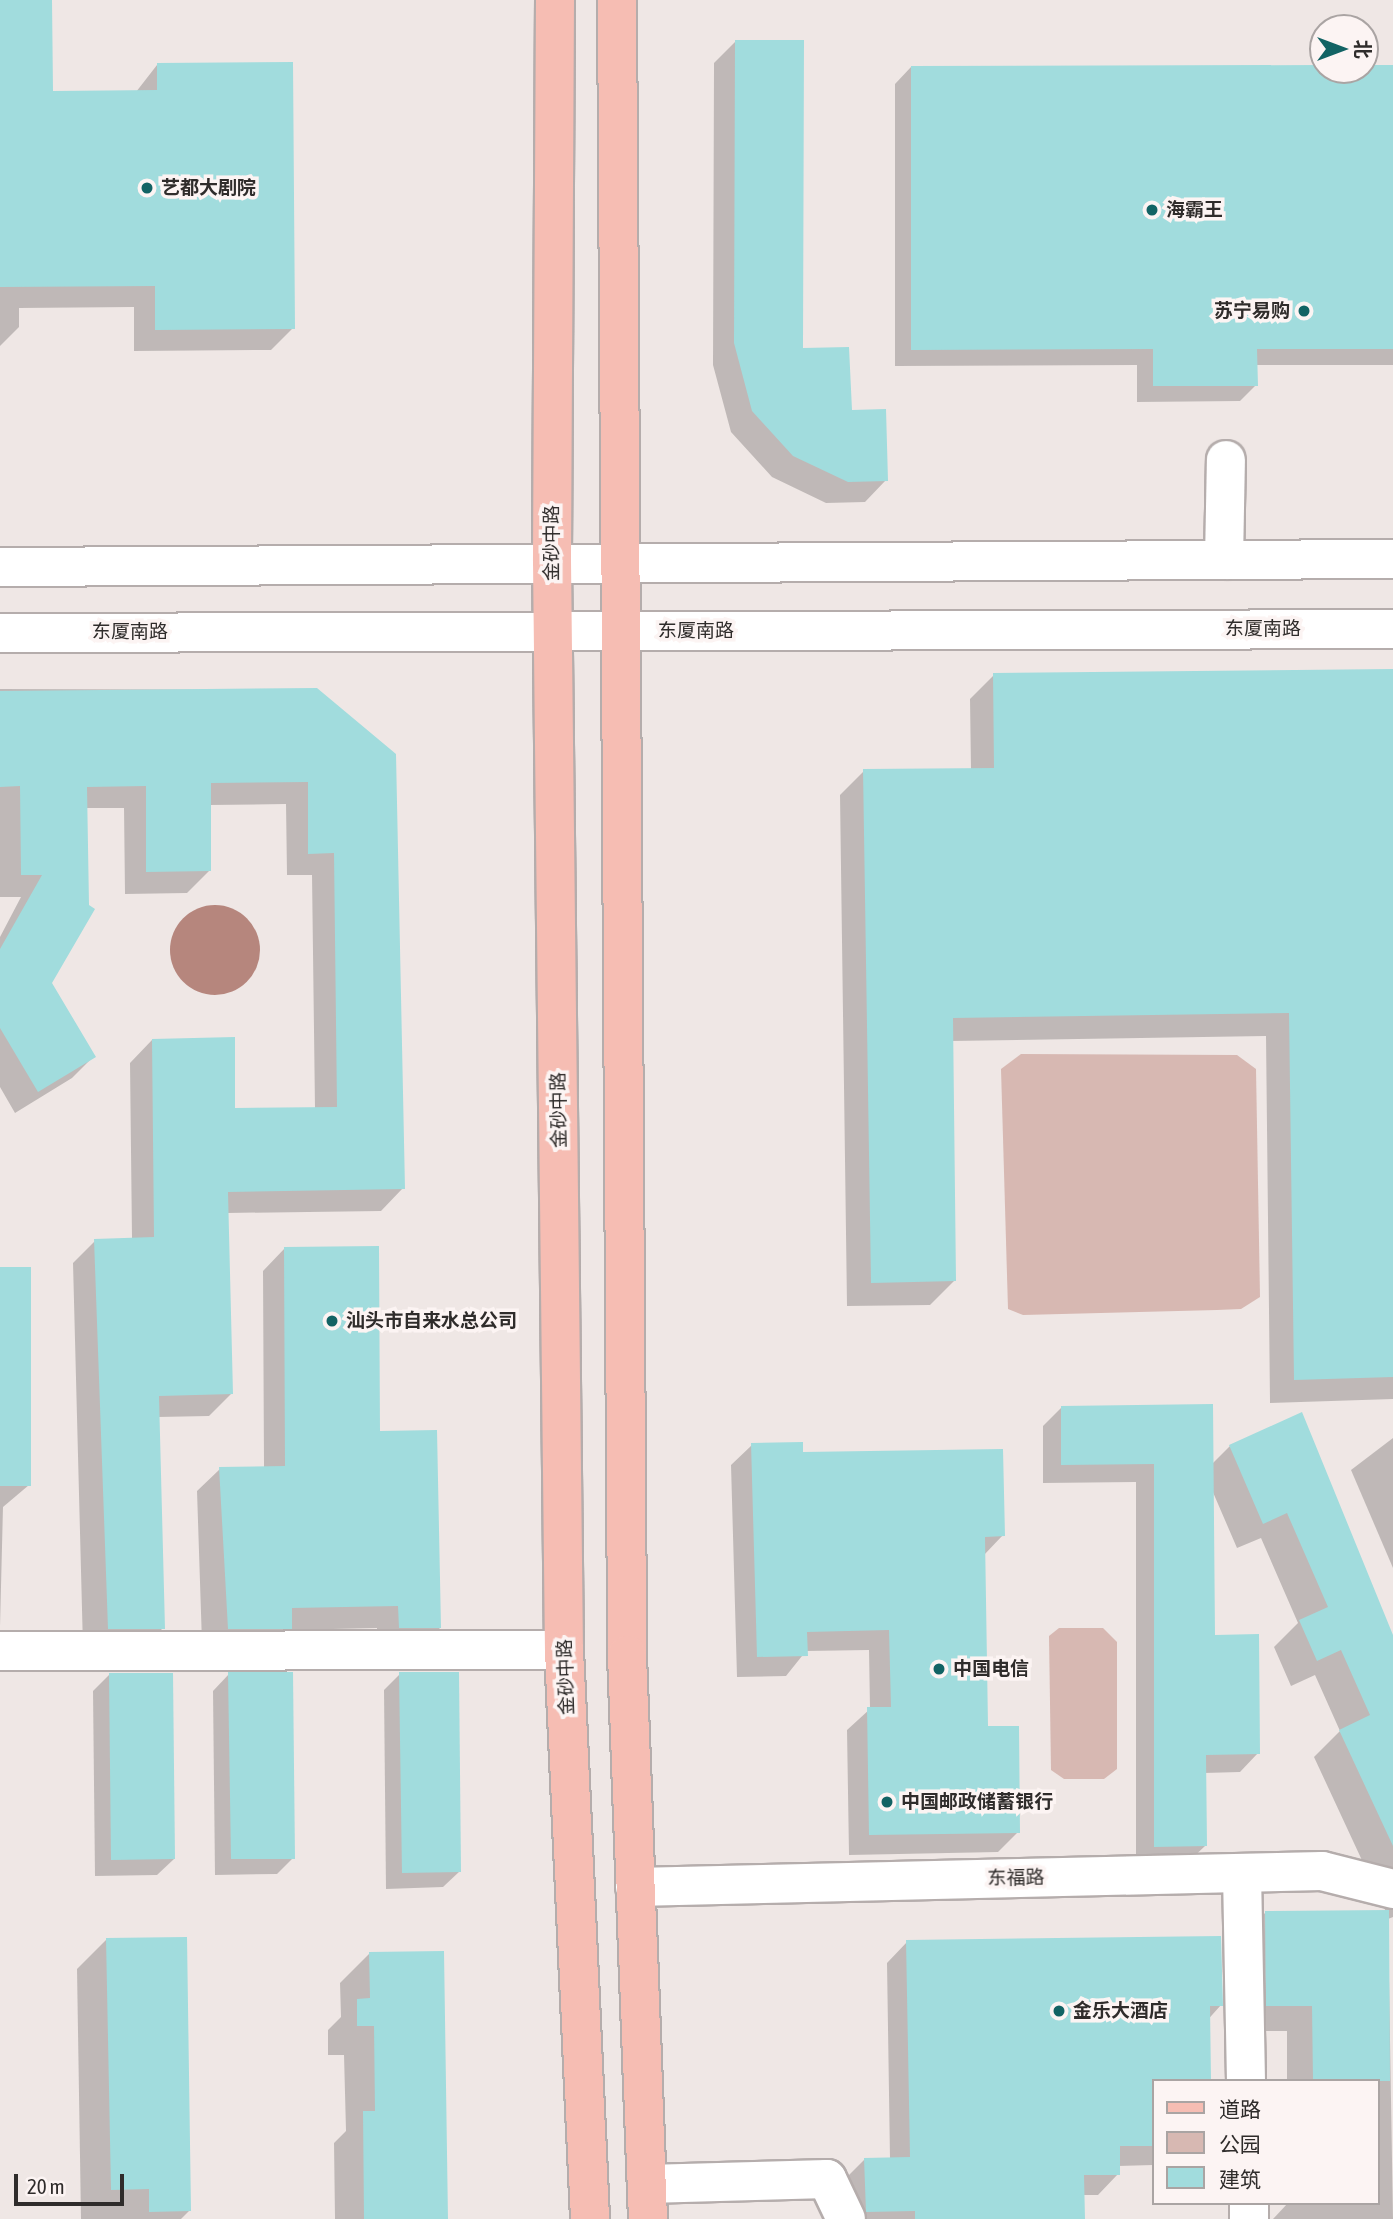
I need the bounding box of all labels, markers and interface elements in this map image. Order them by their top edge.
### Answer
north arrow [1309,14,1379,84]
text: 北 [1352,39,1374,59]
place label: 艺都大剧院 [161,177,256,199]
marker: 艺都大剧院 [139,180,155,196]
place label: 海霸王 [1166,199,1223,221]
marker: 海霸王 [1144,202,1160,218]
place label: 苏宁易购 [1214,300,1290,322]
marker: 苏宁易购 [1296,303,1312,319]
street label: 金砂中路 [541,505,563,581]
street label: 东厦南路 [1225,618,1301,640]
street label: 东厦南路 [658,620,734,642]
street label: 东厦南路 [92,621,168,643]
street label: 金砂中路 [547,1072,571,1148]
place label: 汕头市自来水总公司 [346,1310,517,1332]
marker: 汕头市自来水总公司 [324,1313,340,1329]
street label: 金砂中路 [553,1639,579,1715]
place label: 中国电信 [953,1658,1029,1680]
marker: 中国电信 [931,1661,947,1677]
place label: 中国邮政储蓄银行 [901,1791,1053,1813]
marker: 中国邮政储蓄银行 [879,1794,895,1810]
street label: 东福路 [987,1866,1045,1890]
place label: 金乐大酒店 [1073,2000,1168,2022]
marker: 金乐大酒店 [1051,2003,1067,2019]
legend [1152,2079,1379,2205]
text: 道路 [1219,2097,1261,2121]
text: 公园 [1219,2132,1261,2156]
scale bar [18,2160,128,2204]
text: 建筑 [1219,2167,1261,2191]
text: 20 m [27,2174,65,2198]

